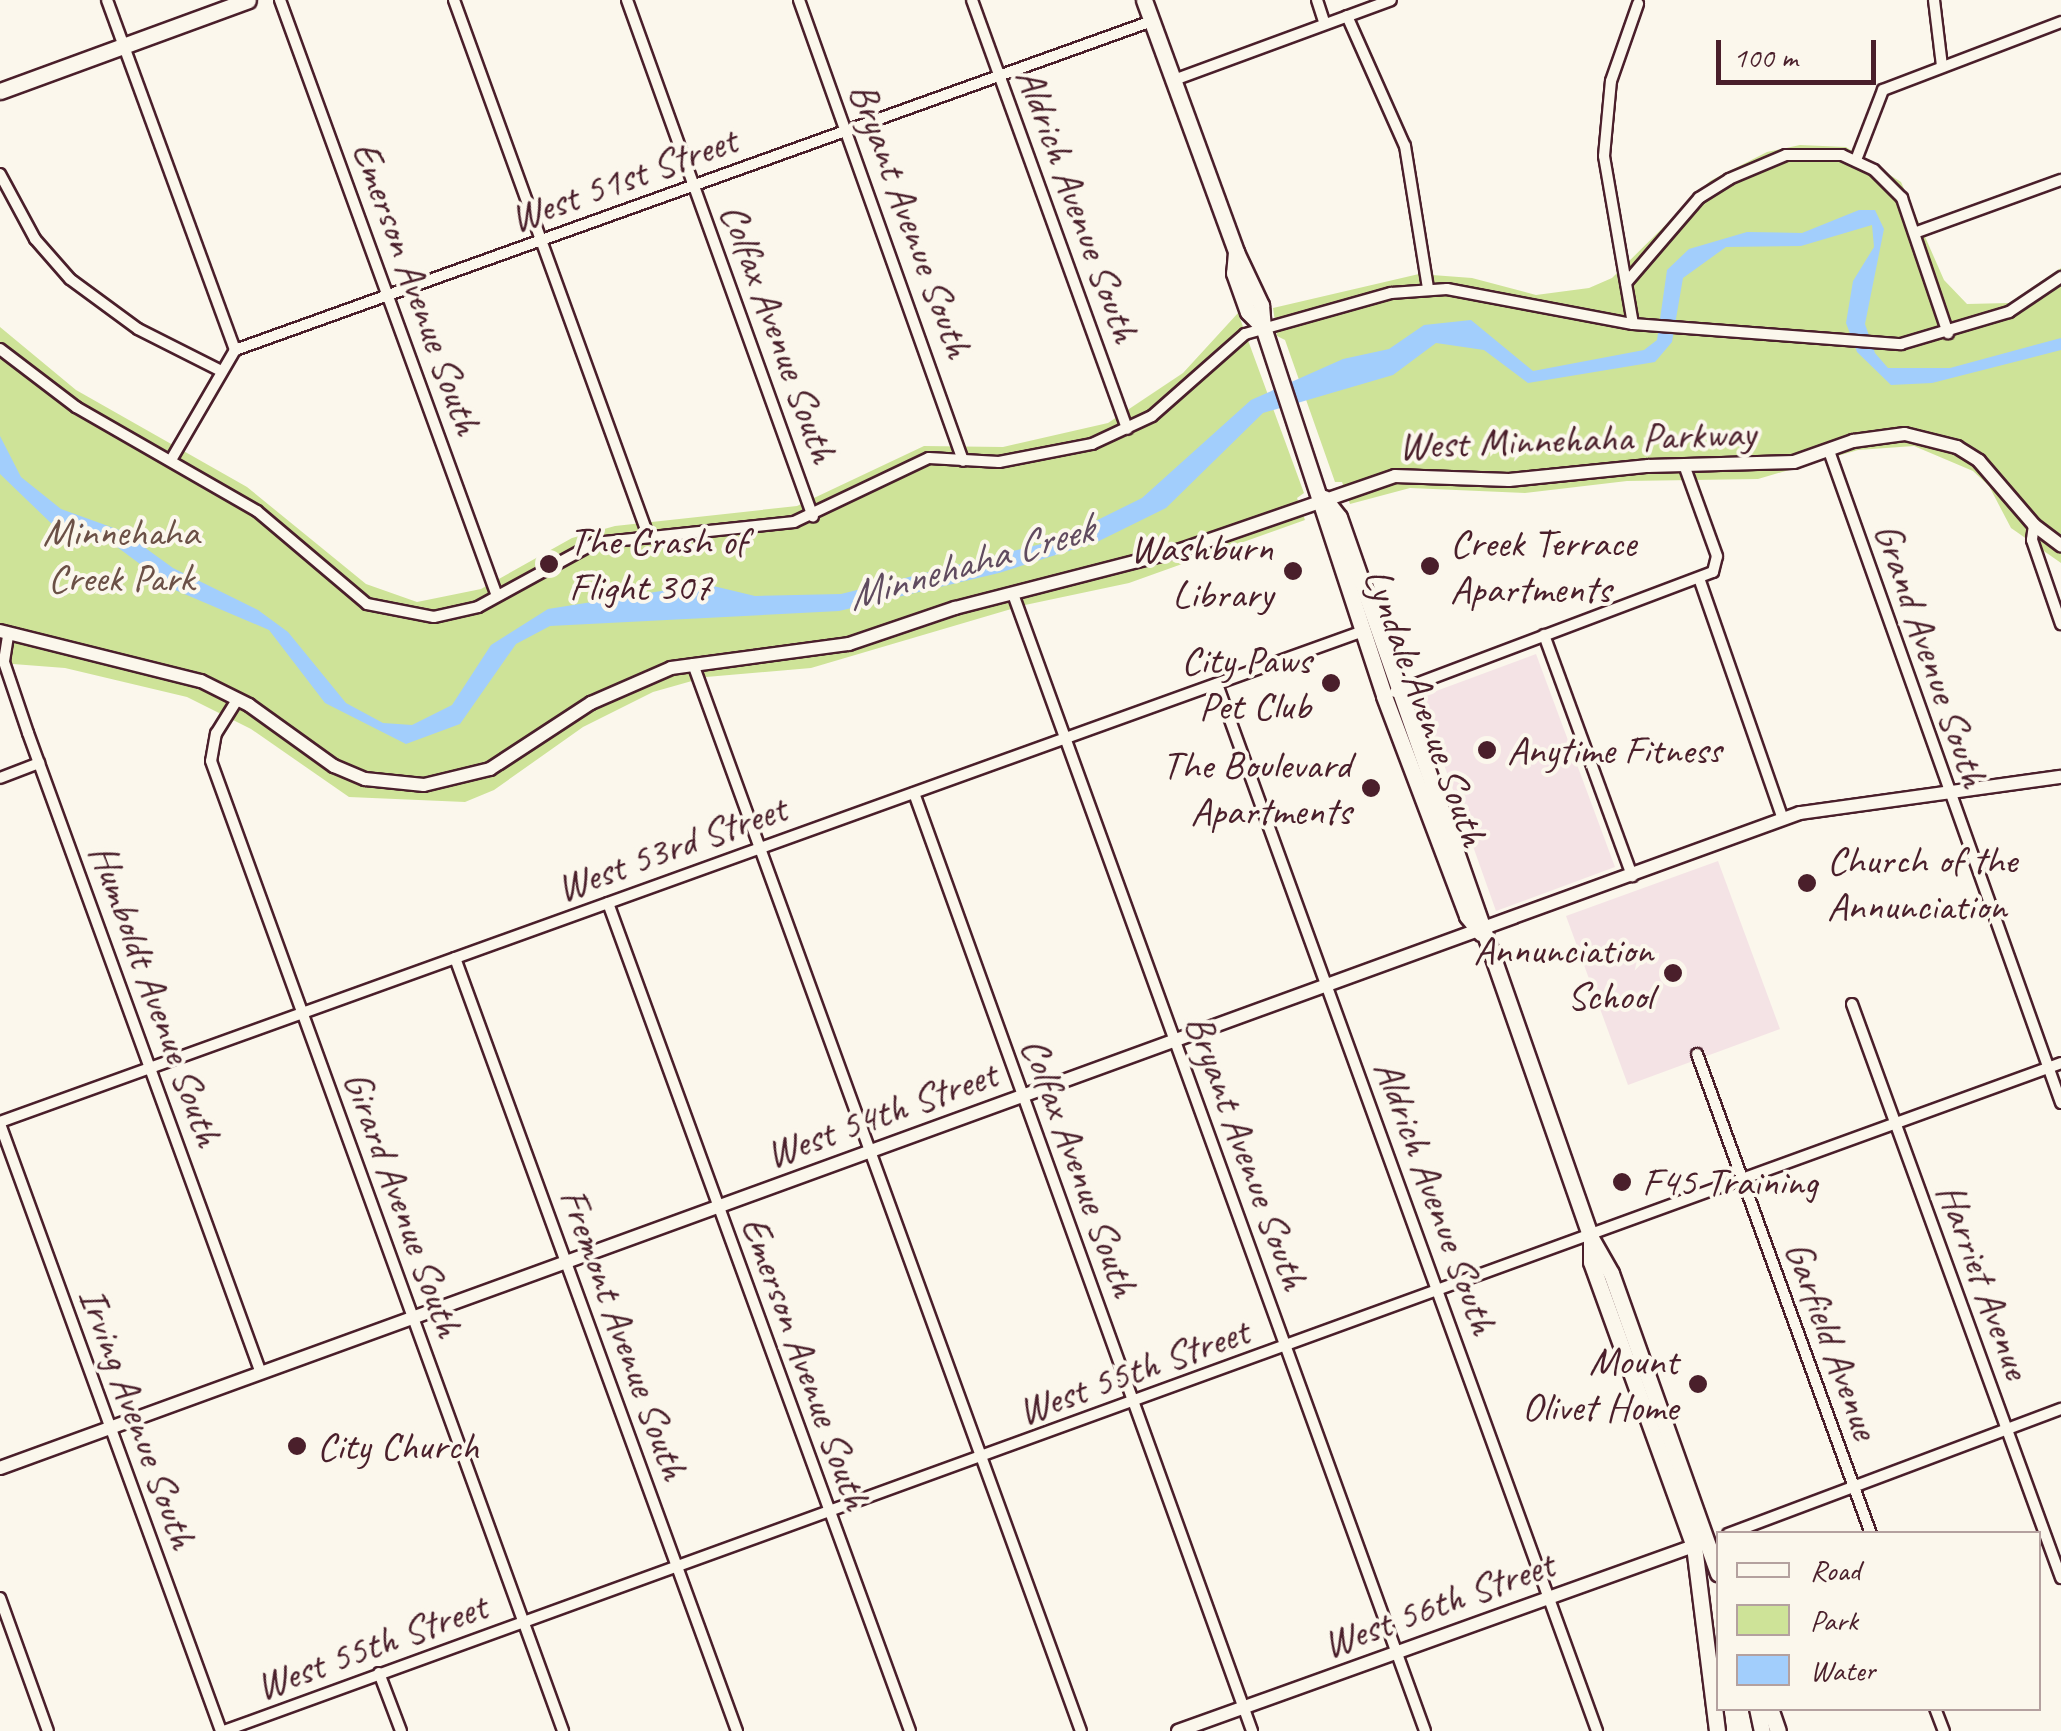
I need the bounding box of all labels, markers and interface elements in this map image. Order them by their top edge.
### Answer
scale bar [1721,20,1881,82]
text: 100 m [1733,38,1798,76]
street label: Aldrich Avenue South [1006,62,1150,348]
street label: Bryant Avenue South [839,76,983,364]
street label: West 51st Street [503,116,743,242]
street label: Emerson Avenue South [342,135,492,441]
street label: Colfax Avenue South [710,197,848,469]
street label: West Minnehaha Parkway [1397,409,1757,469]
water label: Minnehaha Creek [842,504,1098,622]
park label: Minnehaha Creek Park [43,508,199,602]
place label: The Crash of Flight 307 [569,517,747,611]
street label: Grand Avenue South [1863,517,1999,793]
place label: Creek Terrace Apartments [1450,519,1634,613]
place label: Washburn Library [1130,524,1273,618]
marker: The Crash of Flight 307 [538,553,560,575]
marker: Creek Terrace Apartments [1419,555,1441,577]
marker: Washburn Library [1282,560,1304,582]
street label: Lyndale Avenue South [1354,562,1498,852]
place label: City Paws Pet Club [1180,636,1311,730]
marker: City Paws Pet Club [1320,672,1342,694]
place label: Anytime Fitness [1507,726,1722,774]
marker: Anytime Fitness [1476,739,1498,761]
place label: The Boulevard Apartments [1160,741,1351,835]
marker: The Boulevard Apartments [1360,777,1382,799]
street label: West 53rd Street [549,784,793,912]
place label: Church of the Annunciation [1827,836,2017,930]
street label: Humboldt Avenue South [79,838,233,1152]
marker: Church of the Annunciation [1796,872,1818,894]
place label: Annunciation School [1474,926,1653,1020]
marker: Annunciation School [1662,962,1684,984]
street label: Bryant Avenue South [1175,1008,1319,1296]
street label: Colfax Avenue South [1011,1031,1149,1303]
street label: West 54th Street [759,1050,1003,1178]
street label: Aldrich Avenue South [1364,1054,1508,1340]
street label: Girard Avenue South [333,1065,473,1343]
place label: F45 Training [1642,1158,1818,1206]
marker: F45 Training [1611,1171,1633,1193]
street label: Harriet Avenue [1927,1177,2041,1385]
street label: Fremont Avenue South [549,1182,699,1486]
street label: Emerson Avenue South [731,1210,881,1516]
street label: Garfield Avenue [1774,1235,1890,1445]
street label: Irving Avenue South [69,1281,207,1555]
street label: West 55th Street [1011,1307,1255,1435]
place label: Mount Olivet Home [1522,1337,1678,1431]
marker: Mount Olivet Home [1687,1373,1709,1395]
place label: City Church [317,1422,480,1470]
marker: City Church [286,1435,308,1457]
legend [1716,1531,2041,1711]
street label: West 56th Street [1316,1540,1560,1668]
text: Road [1810,1551,1860,1589]
street label: West 55th Street [249,1582,493,1710]
text: Park [1810,1601,1858,1639]
text: Water [1810,1651,1875,1689]

